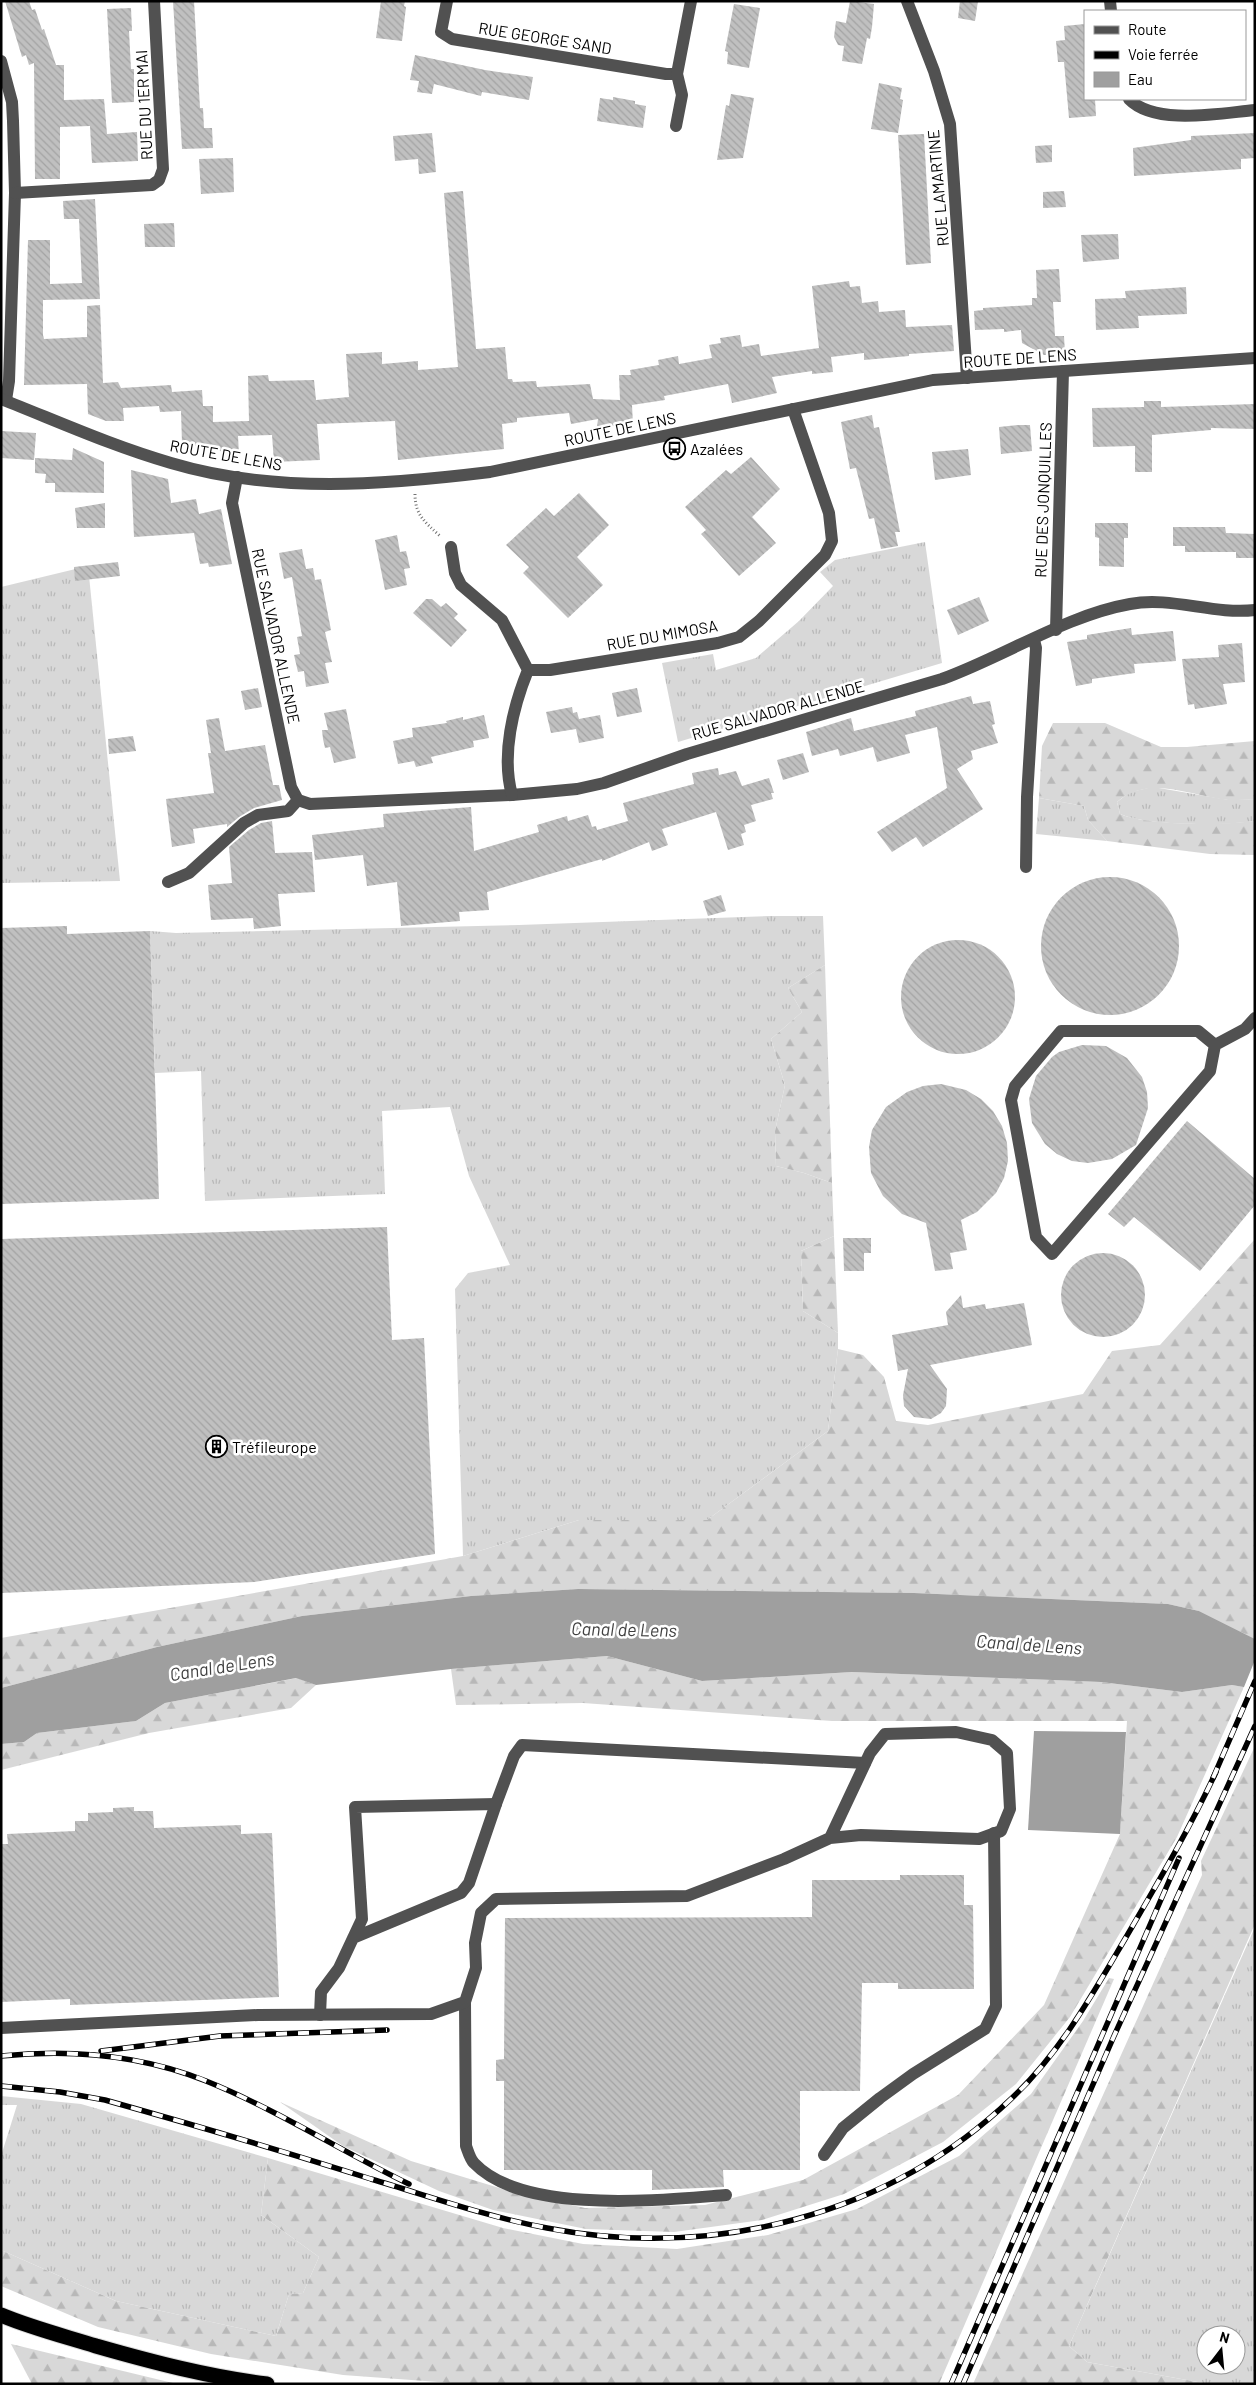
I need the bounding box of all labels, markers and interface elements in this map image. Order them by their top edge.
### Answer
legend [1084,10,1246,100]
street label: RUE GEORGE SAND [477,18,613,57]
text: Route [1128,20,1167,38]
text: Voie ferrée [1128,45,1199,63]
street label: RUE DU 1ER MAI [131,50,156,160]
text: Eau [1128,70,1153,88]
street label: RUE LAMARTINE [923,129,952,247]
street label: ROUTE DE LENS [963,344,1077,371]
street label: ROUTE DE LENS [562,407,678,450]
street label: RUE DES JONQUILLES [1030,422,1055,578]
street label: ROUTE DE LENS [168,435,284,474]
bus stop icon: Azalées [662,437,686,461]
place label: Azalées [690,439,743,458]
street label: RUE SALVADOR ALLENDE [249,546,304,725]
street label: RUE DU MIMOSA [605,615,719,654]
street label: RUE SALVADOR ALLENDE [689,676,866,743]
building icon: Tréfileurope [204,1435,228,1459]
place label: Tréfileurope [232,1437,317,1456]
water label: Canal de Lens [571,1617,677,1641]
water label: Canal de Lens [976,1629,1083,1659]
water label: Canal de Lens [168,1647,276,1685]
north arrow [1196,2325,1246,2375]
text: N [1218,2328,1232,2346]

